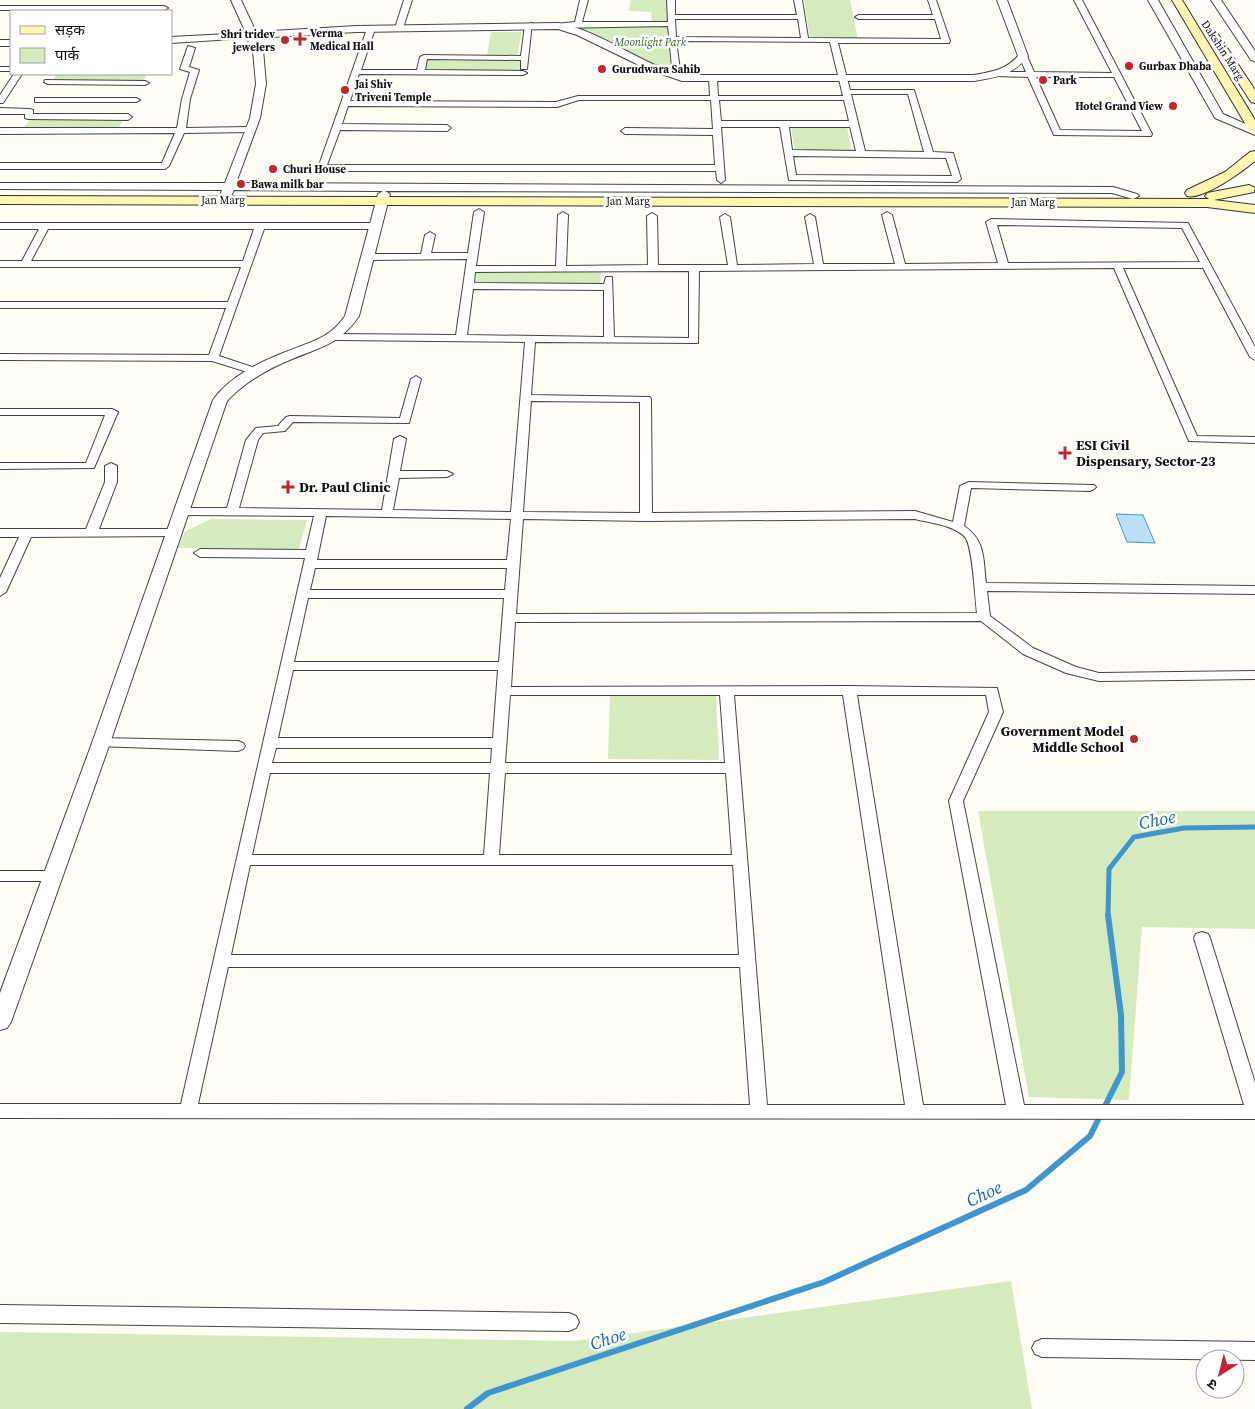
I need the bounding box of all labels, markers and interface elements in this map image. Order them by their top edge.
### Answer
legend [10,10,172,75]
street label: Dakshin Marg [1198,17,1248,83]
text: सड़क [55,19,85,40]
place label: Verma Medical Hall [310,26,374,54]
place label: Shri tridev jewelers [221,27,275,55]
marker: Verma Medical Hall [294,33,306,45]
marker: Shri tridev jewelers [279,34,291,46]
park label: Moonlight Park [613,35,687,50]
text: पार्क [55,44,79,65]
place label: Gurbax Dhaba [1139,59,1212,74]
marker: Gurbax Dhaba [1123,60,1135,72]
place label: Gurudwara Sahib [612,62,701,77]
marker: Gurudwara Sahib [596,63,608,75]
place label: Park [1053,73,1077,88]
marker: Park [1037,74,1049,86]
place label: Jai Shiv Triveni Temple [354,77,432,105]
marker: Jai Shiv Triveni Temple [339,84,351,96]
place label: Hotel Grand View [1075,99,1163,114]
marker: Hotel Grand View [1167,100,1179,112]
place label: Churi House [283,162,346,177]
marker: Churi House [267,163,279,175]
place label: Bawa milk bar [251,177,325,192]
marker: Bawa milk bar [235,178,247,190]
street label: Jan Marg [200,193,245,208]
street label: Jan Marg [605,194,650,209]
street label: Jan Marg [1010,195,1055,210]
place label: ESI Civil Dispensary, Sector-23 [1076,435,1216,471]
marker: ESI Civil Dispensary, Sector-23 [1058,446,1072,460]
place label: Dr. Paul Clinic [299,477,391,497]
marker: Dr. Paul Clinic [281,480,295,494]
place label: Government Model Middle School [1001,721,1124,757]
marker: Government Model Middle School [1128,733,1140,745]
water label: Choe [1137,804,1178,835]
water label: Choe [962,1174,1006,1213]
water label: Choe [587,1321,630,1356]
north arrow [1195,1349,1245,1399]
text: उ [1203,1374,1222,1395]

